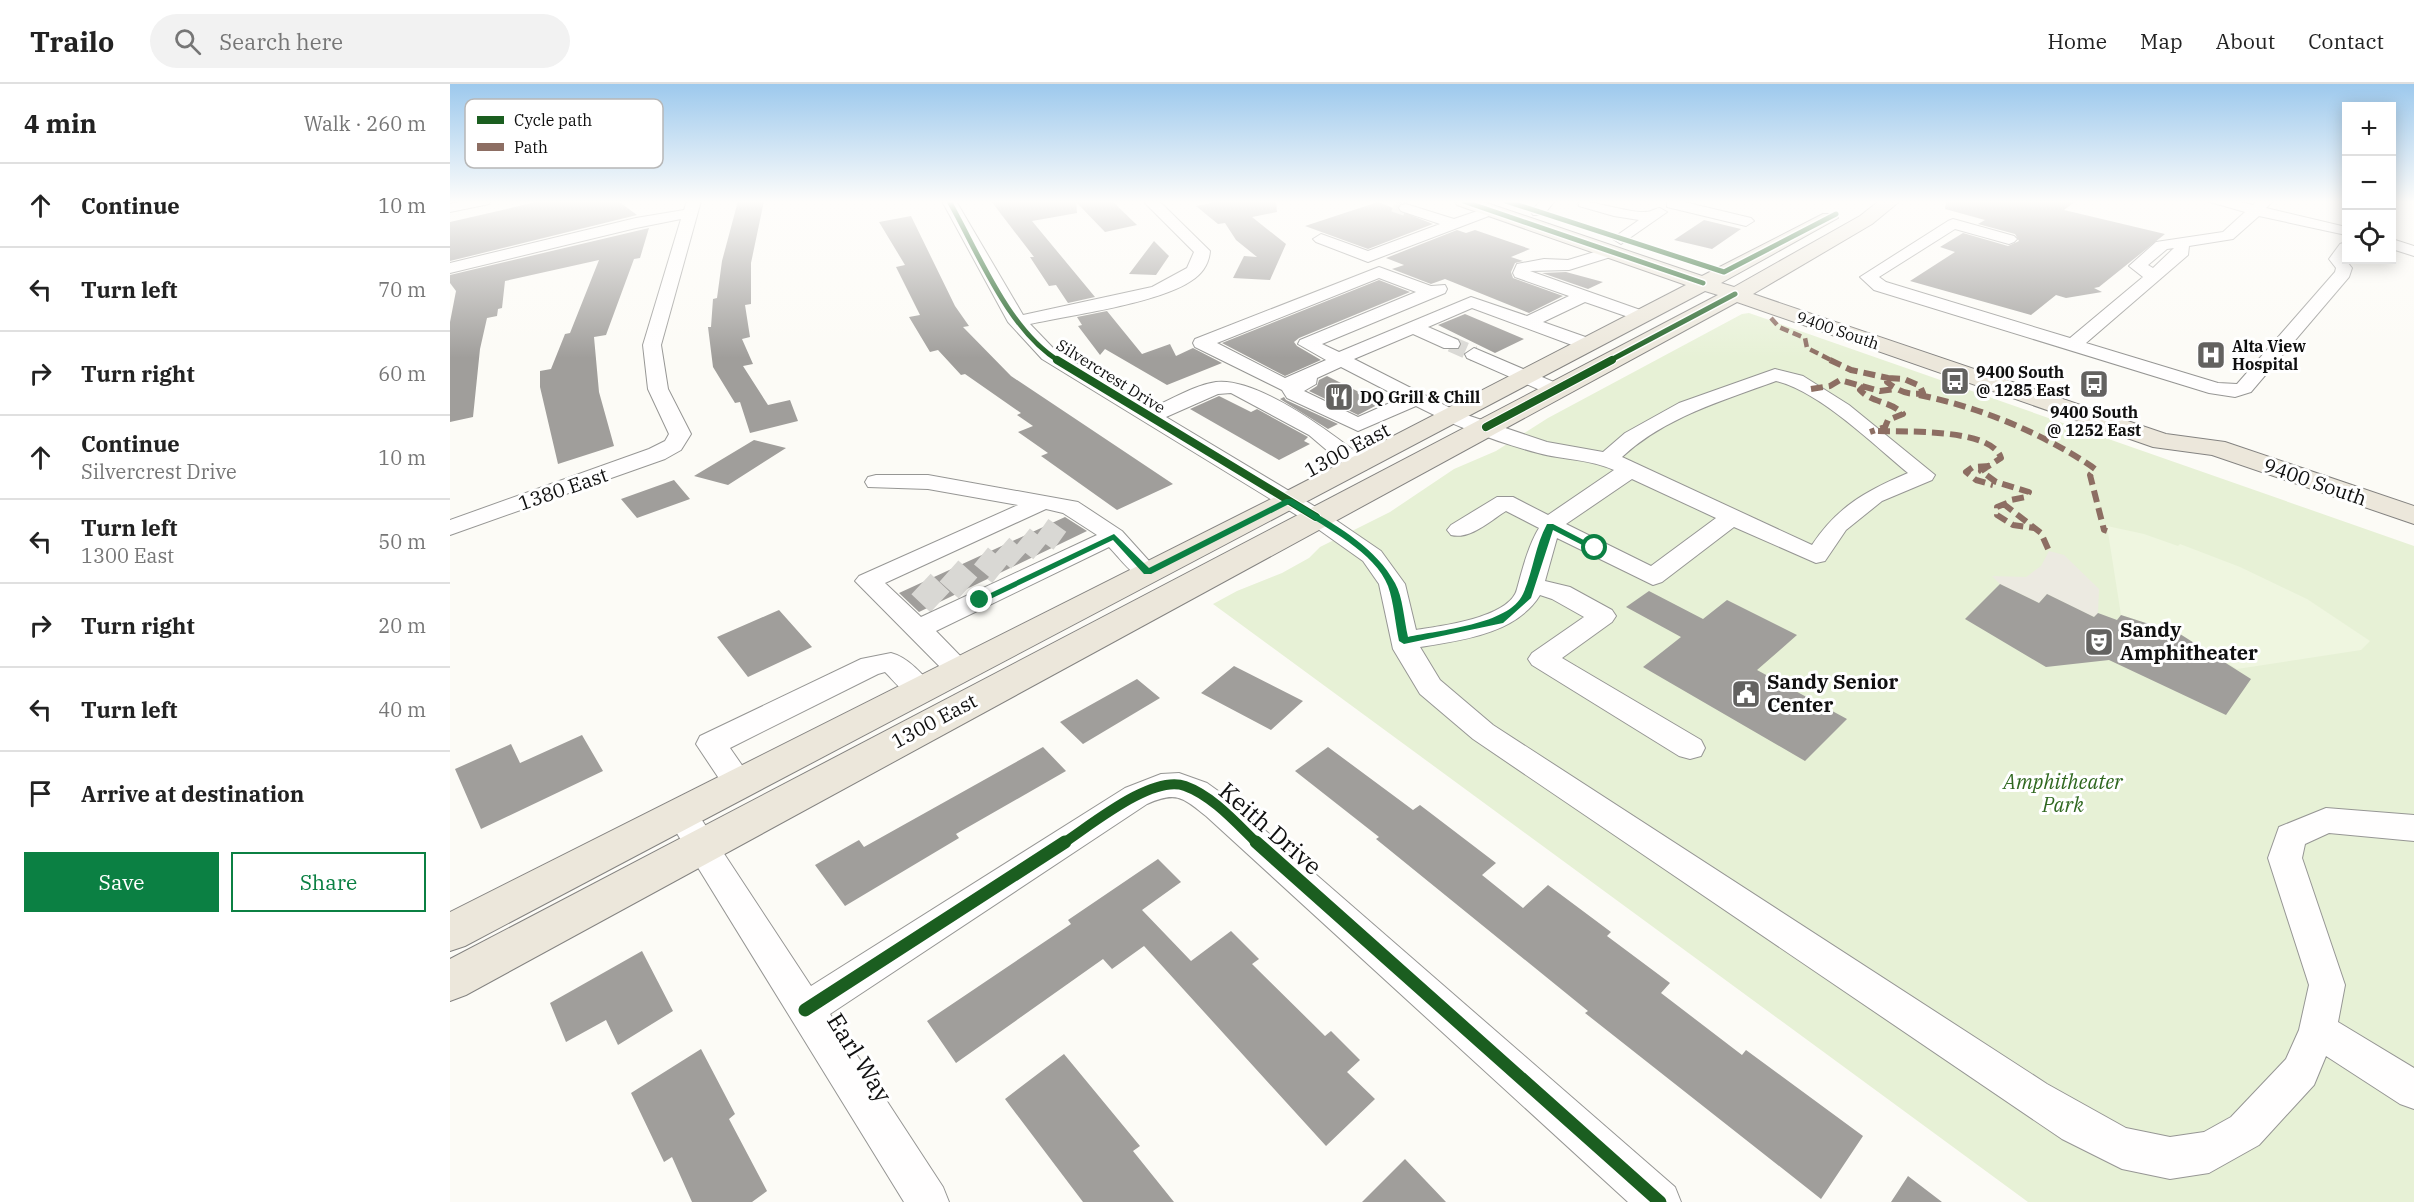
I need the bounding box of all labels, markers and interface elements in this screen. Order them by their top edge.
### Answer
search box [150,14,570,68]
text: Trailo [30,23,114,60]
icon: search [171,25,204,58]
text: Search here [219,27,343,56]
text: Home [2047,27,2107,55]
text: Map [2140,27,2183,55]
text: About [2216,27,2275,55]
text: Contact [2308,27,2384,55]
legend [465,99,663,168]
map controls [2342,102,2396,264]
button: + [2342,102,2396,156]
text: 4 min [24,106,97,140]
text: Walk · 260 m [304,110,426,137]
text: Cycle path [514,110,592,130]
text: Path [514,137,548,157]
button: − [2342,156,2396,210]
icon: ahead [24,189,57,222]
text: Continue [81,191,180,220]
text: 10 m [378,192,426,219]
button: locate [2342,210,2396,264]
icon: left [24,273,57,306]
text: Turn left [81,275,177,304]
text: 70 m [378,276,426,303]
street label: 9400 South [1794,307,1882,353]
street label: Silvercrest Drive [1053,334,1169,418]
place label: Alta View Hospital [2232,336,2306,374]
hospital icon: Alta View Hospital [2195,339,2227,371]
icon: right [24,357,57,390]
text: Turn right [81,359,195,388]
text: 60 m [378,360,426,387]
place label: 9400 South @ 1285 East [1976,362,2070,400]
bus stop icon: 9400 South @ 1285 East [1939,365,1971,397]
bus stop icon: 9400 South @ 1252 East [2078,368,2110,400]
restaurant icon: DQ Grill & Chill [1323,381,1355,413]
place label: DQ Grill & Chill [1360,387,1480,407]
place label: 9400 South @ 1252 East [2047,402,2141,440]
street label: 1300 East [1299,416,1394,483]
text: Continue [81,429,180,458]
icon: ahead [24,441,57,474]
text: 10 m [378,444,426,471]
street label: 9400 South [2260,451,2370,512]
text: Silvercrest Drive [81,458,237,485]
street label: 1380 East [514,461,611,516]
text: Turn left [81,513,177,542]
icon: left [24,525,57,558]
text: 50 m [378,528,426,555]
route start [1581,534,1607,560]
text: 1300 East [81,542,174,569]
route end [966,586,992,612]
icon: right [24,609,57,642]
text: Turn right [81,611,195,640]
text: 20 m [378,612,426,639]
place label: Sandy Amphitheater [2120,616,2258,666]
theatre icon: Sandy Amphitheater [2083,626,2115,658]
place label: Sandy Senior Center [1767,668,1898,718]
public building icon: Sandy Senior Center [1730,678,1762,710]
street label: 1300 East [886,687,981,754]
icon: left [24,693,57,726]
text: Turn left [81,695,177,724]
text: 40 m [378,696,426,723]
park label: Amphitheater Park [2001,768,2124,818]
street label: Keith Drive [1212,775,1329,882]
icon: arrive [24,777,57,810]
text: Arrive at destination [81,779,304,808]
button: Save [24,852,219,912]
button: Share [231,852,426,912]
street label: Earl Way [820,1007,900,1108]

